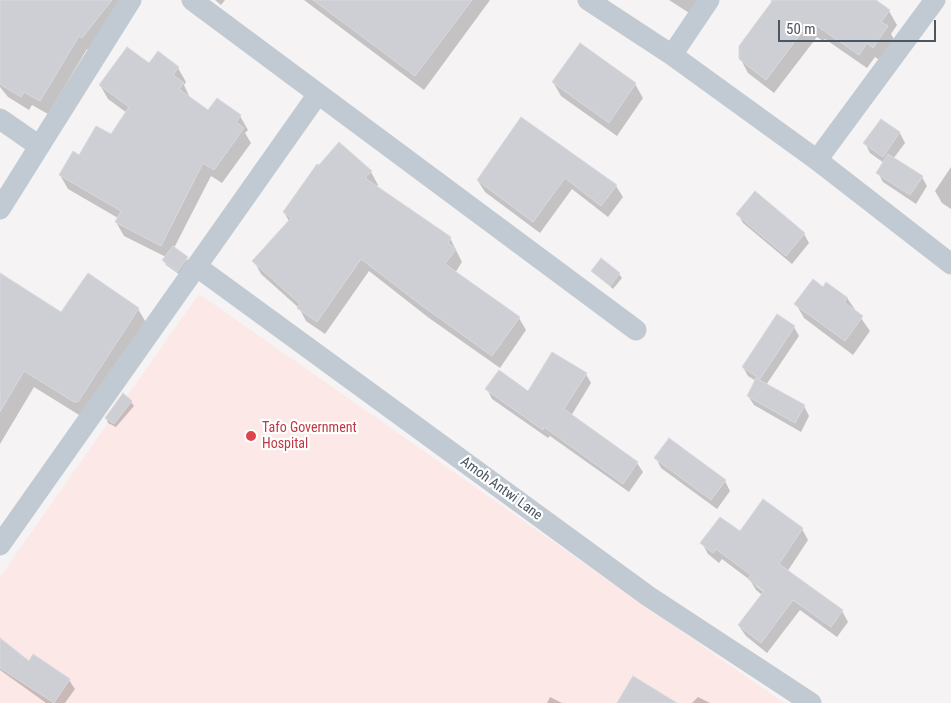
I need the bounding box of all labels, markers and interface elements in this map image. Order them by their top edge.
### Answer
scale bar [781,10,938,42]
text: 50 m [786,20,816,38]
place label: Tafo Government Hospital [262,420,357,452]
marker: Tafo Government Hospital [244,429,258,443]
street label: Amoh Antwi Lane [457,454,545,524]

